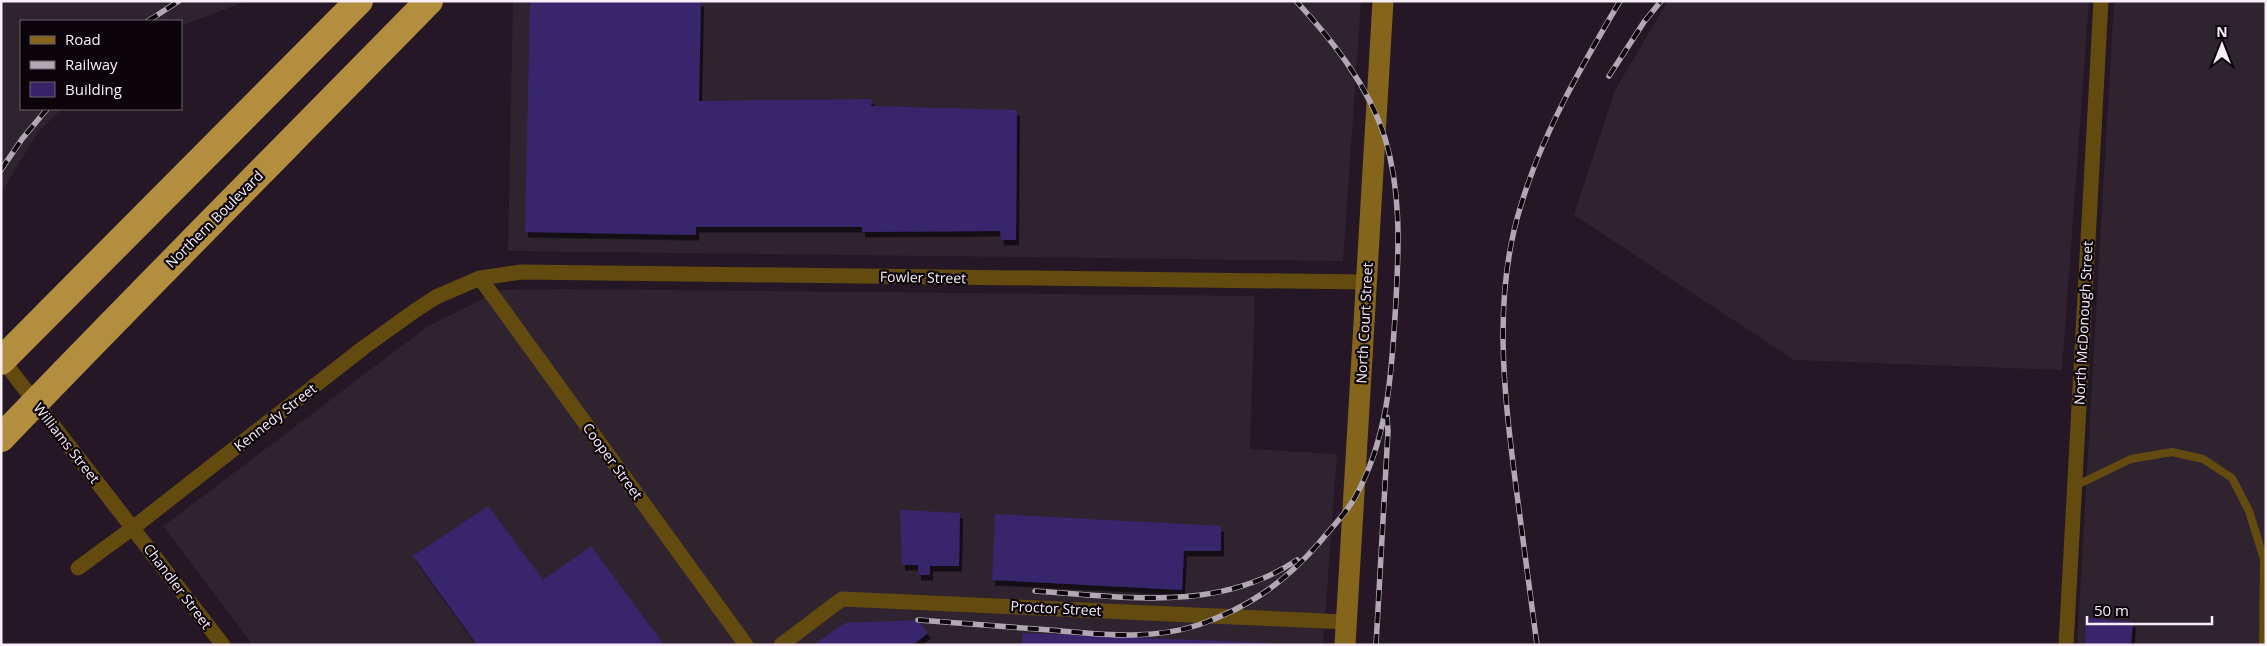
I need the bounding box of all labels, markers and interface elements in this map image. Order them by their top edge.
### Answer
legend [20,20,182,110]
north arrow [2197,20,2247,70]
text: N [2216,22,2228,41]
text: Road [65,29,101,49]
text: Railway [65,54,118,74]
text: Building [65,79,122,99]
street label: Northern Boulevard [161,166,267,272]
street label: North McDonough Street [2069,240,2097,406]
street label: North Court Street [1351,262,1377,384]
street label: Fowler Street [880,267,966,287]
street label: Kennedy Street [230,379,320,455]
street label: Williams Street [30,399,104,487]
street label: Cooper Street [579,419,647,503]
street label: Chandler Street [140,539,216,633]
scale bar [2087,594,2212,626]
street label: Proctor Street [1010,596,1102,620]
text: 50 m [2094,600,2129,620]

